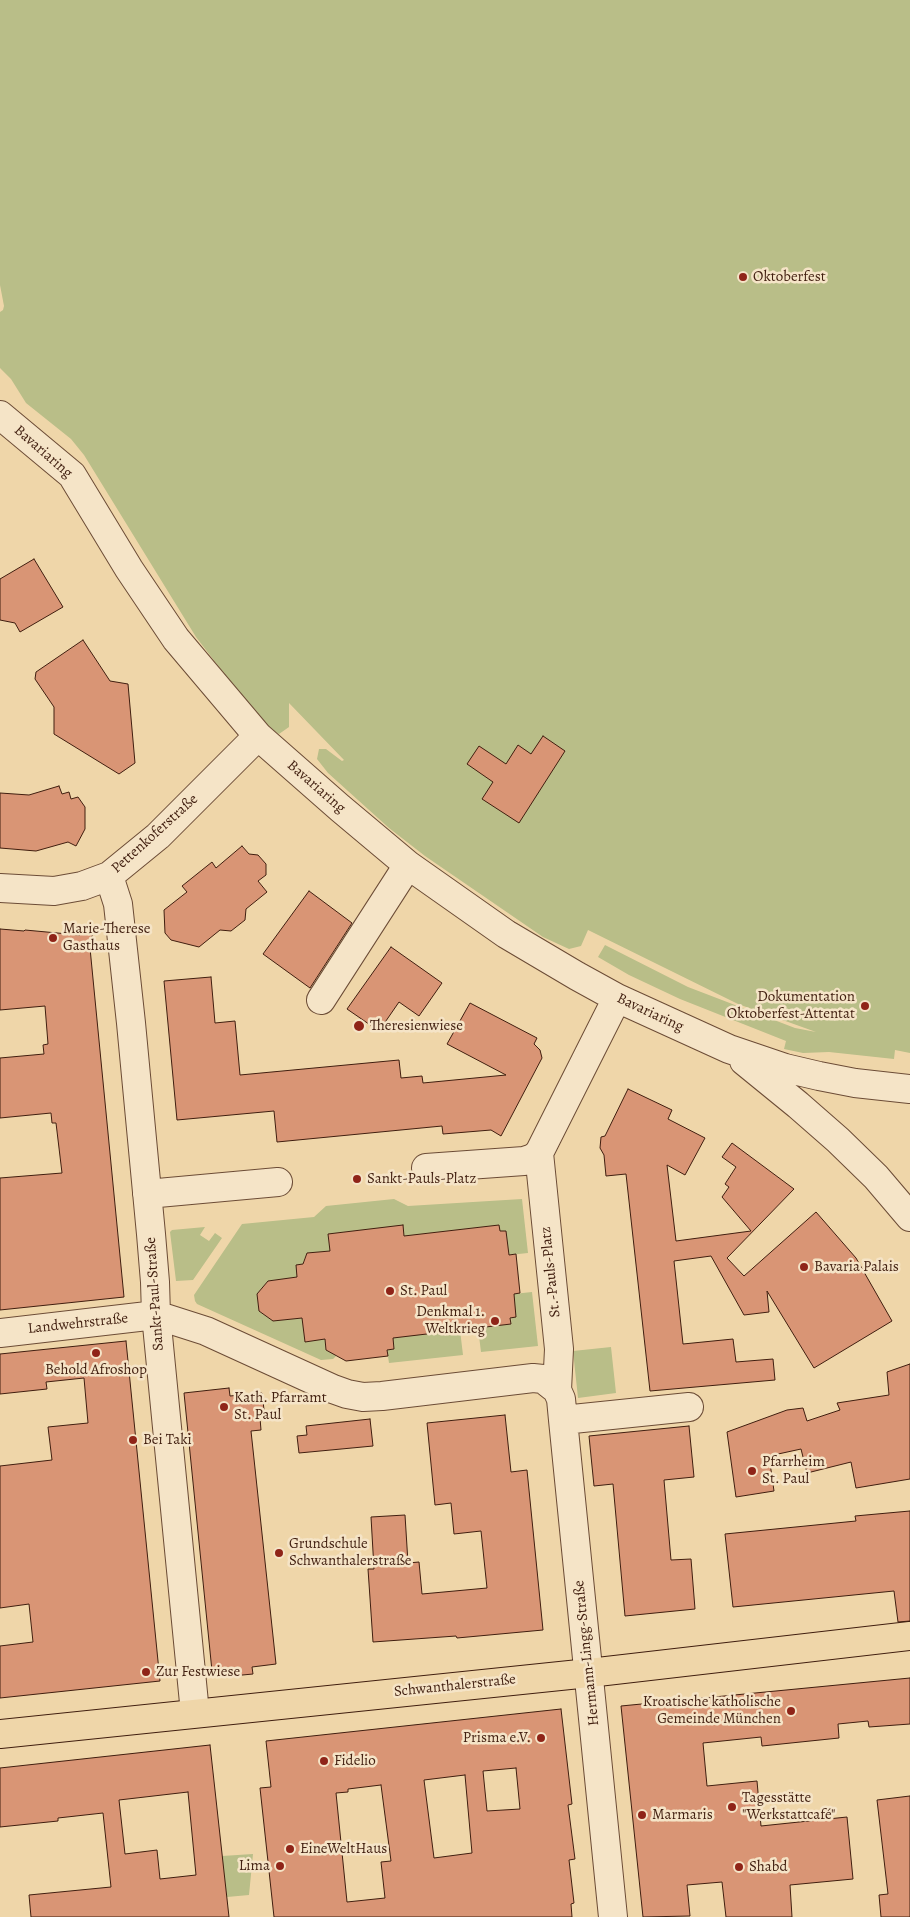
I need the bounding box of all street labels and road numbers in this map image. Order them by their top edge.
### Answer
street label: Bavariaring [10,422,76,482]
street label: Bavariaring [283,757,349,817]
street label: Pettenkoferstraße [108,790,202,878]
street label: Bavariaring [614,990,686,1036]
street label: St.-Pauls-Platz [537,1226,565,1318]
street label: Sankt-Paul-Straße [142,1237,168,1351]
street label: Landwehrstraße [27,1310,129,1338]
street label: Hermann-Lingg-Straße [570,1579,604,1727]
street label: Schwanthalerstraße [393,1671,517,1701]

